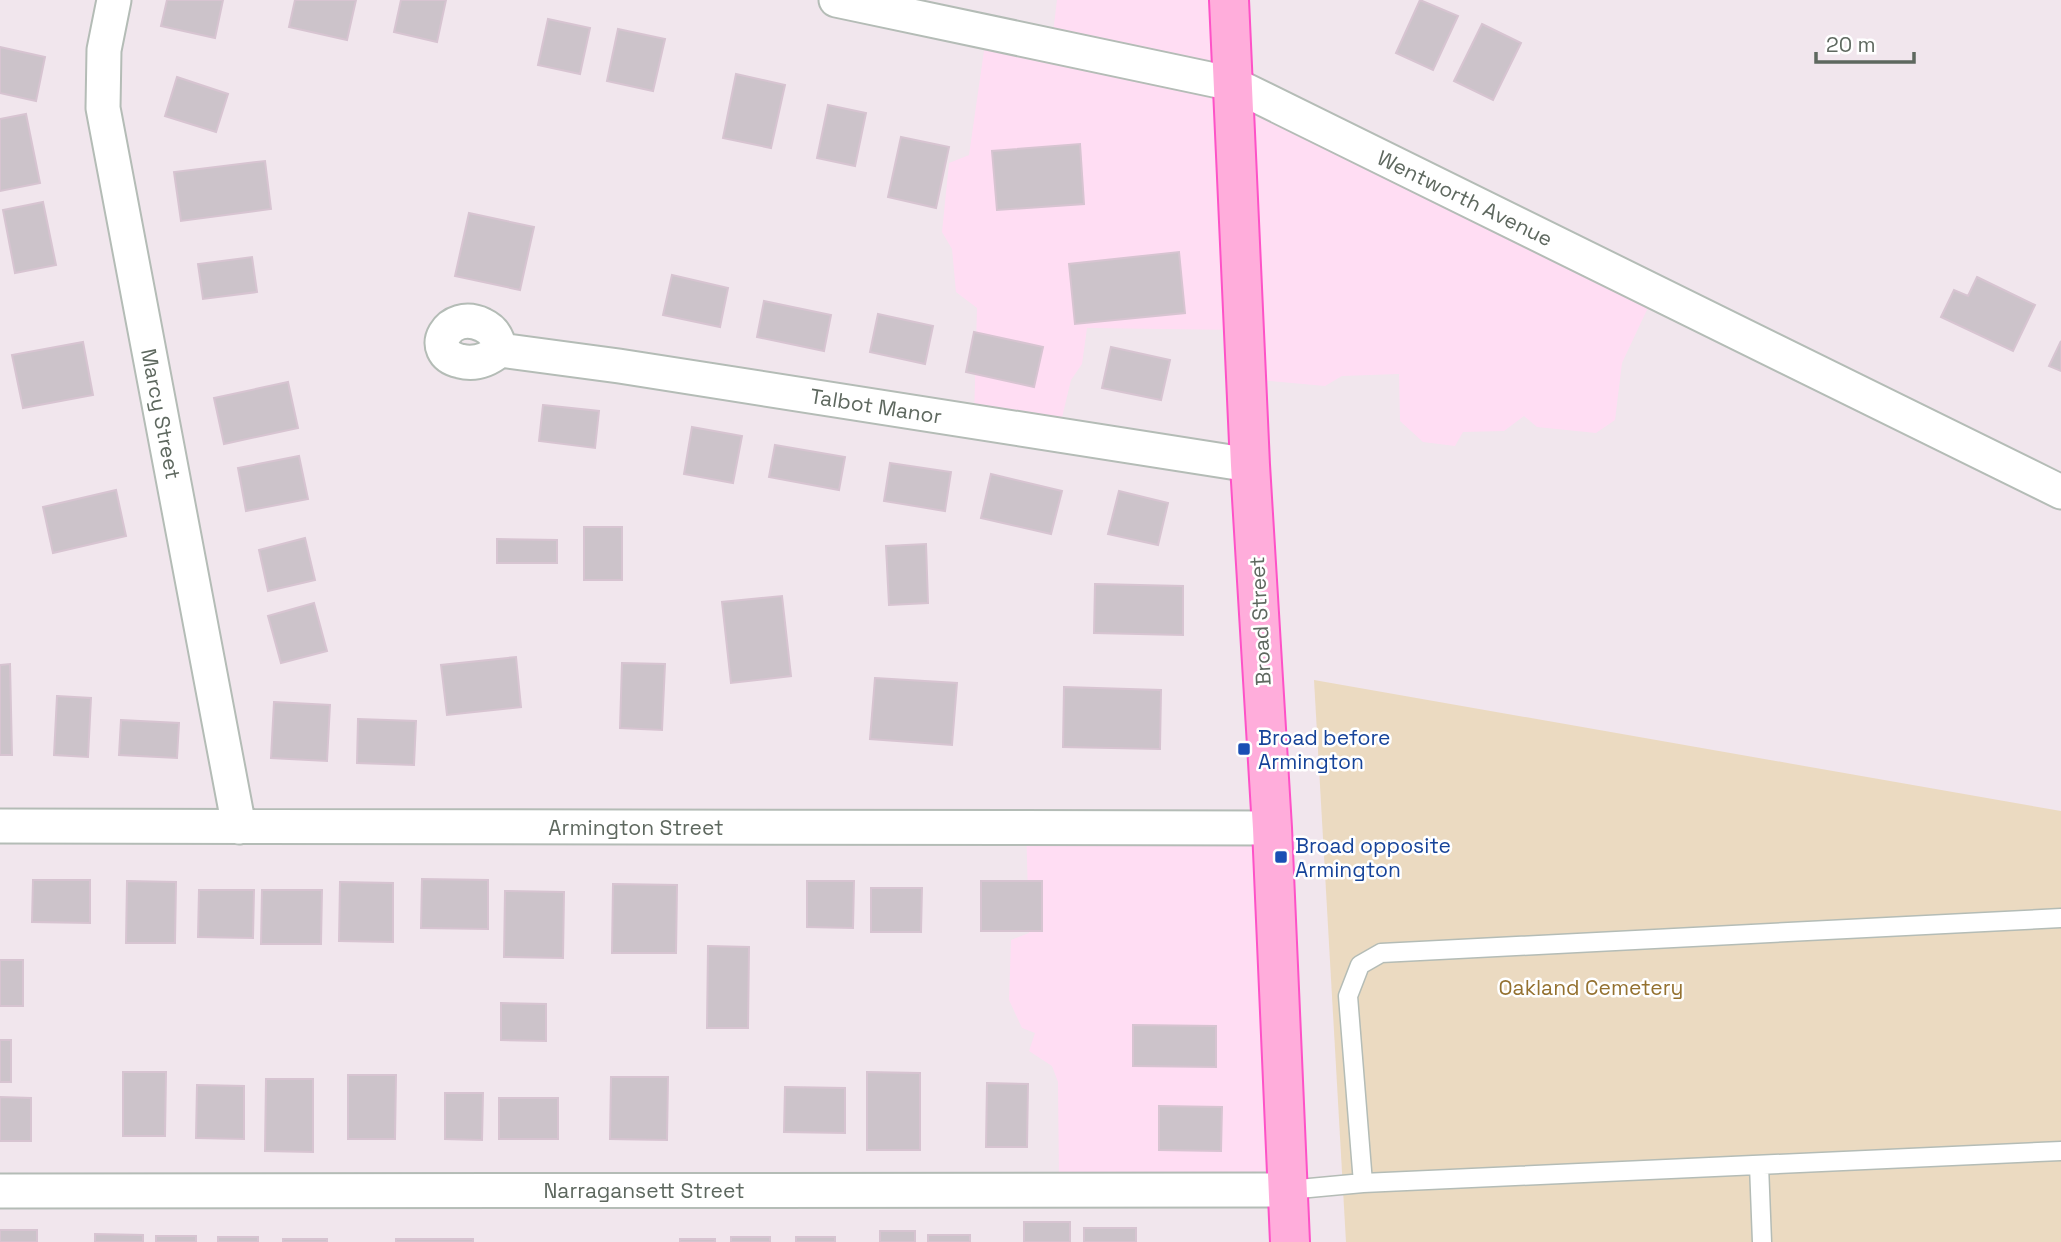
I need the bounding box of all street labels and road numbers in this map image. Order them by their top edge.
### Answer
street label: Wentworth Avenue [1373,144,1557,252]
street label: Marcy Street [135,346,187,482]
street label: Talbot Manor [808,382,944,430]
street label: Broad Street [1243,556,1277,686]
street label: Armington Street [548,814,724,841]
street label: Narragansett Street [543,1177,745,1204]

